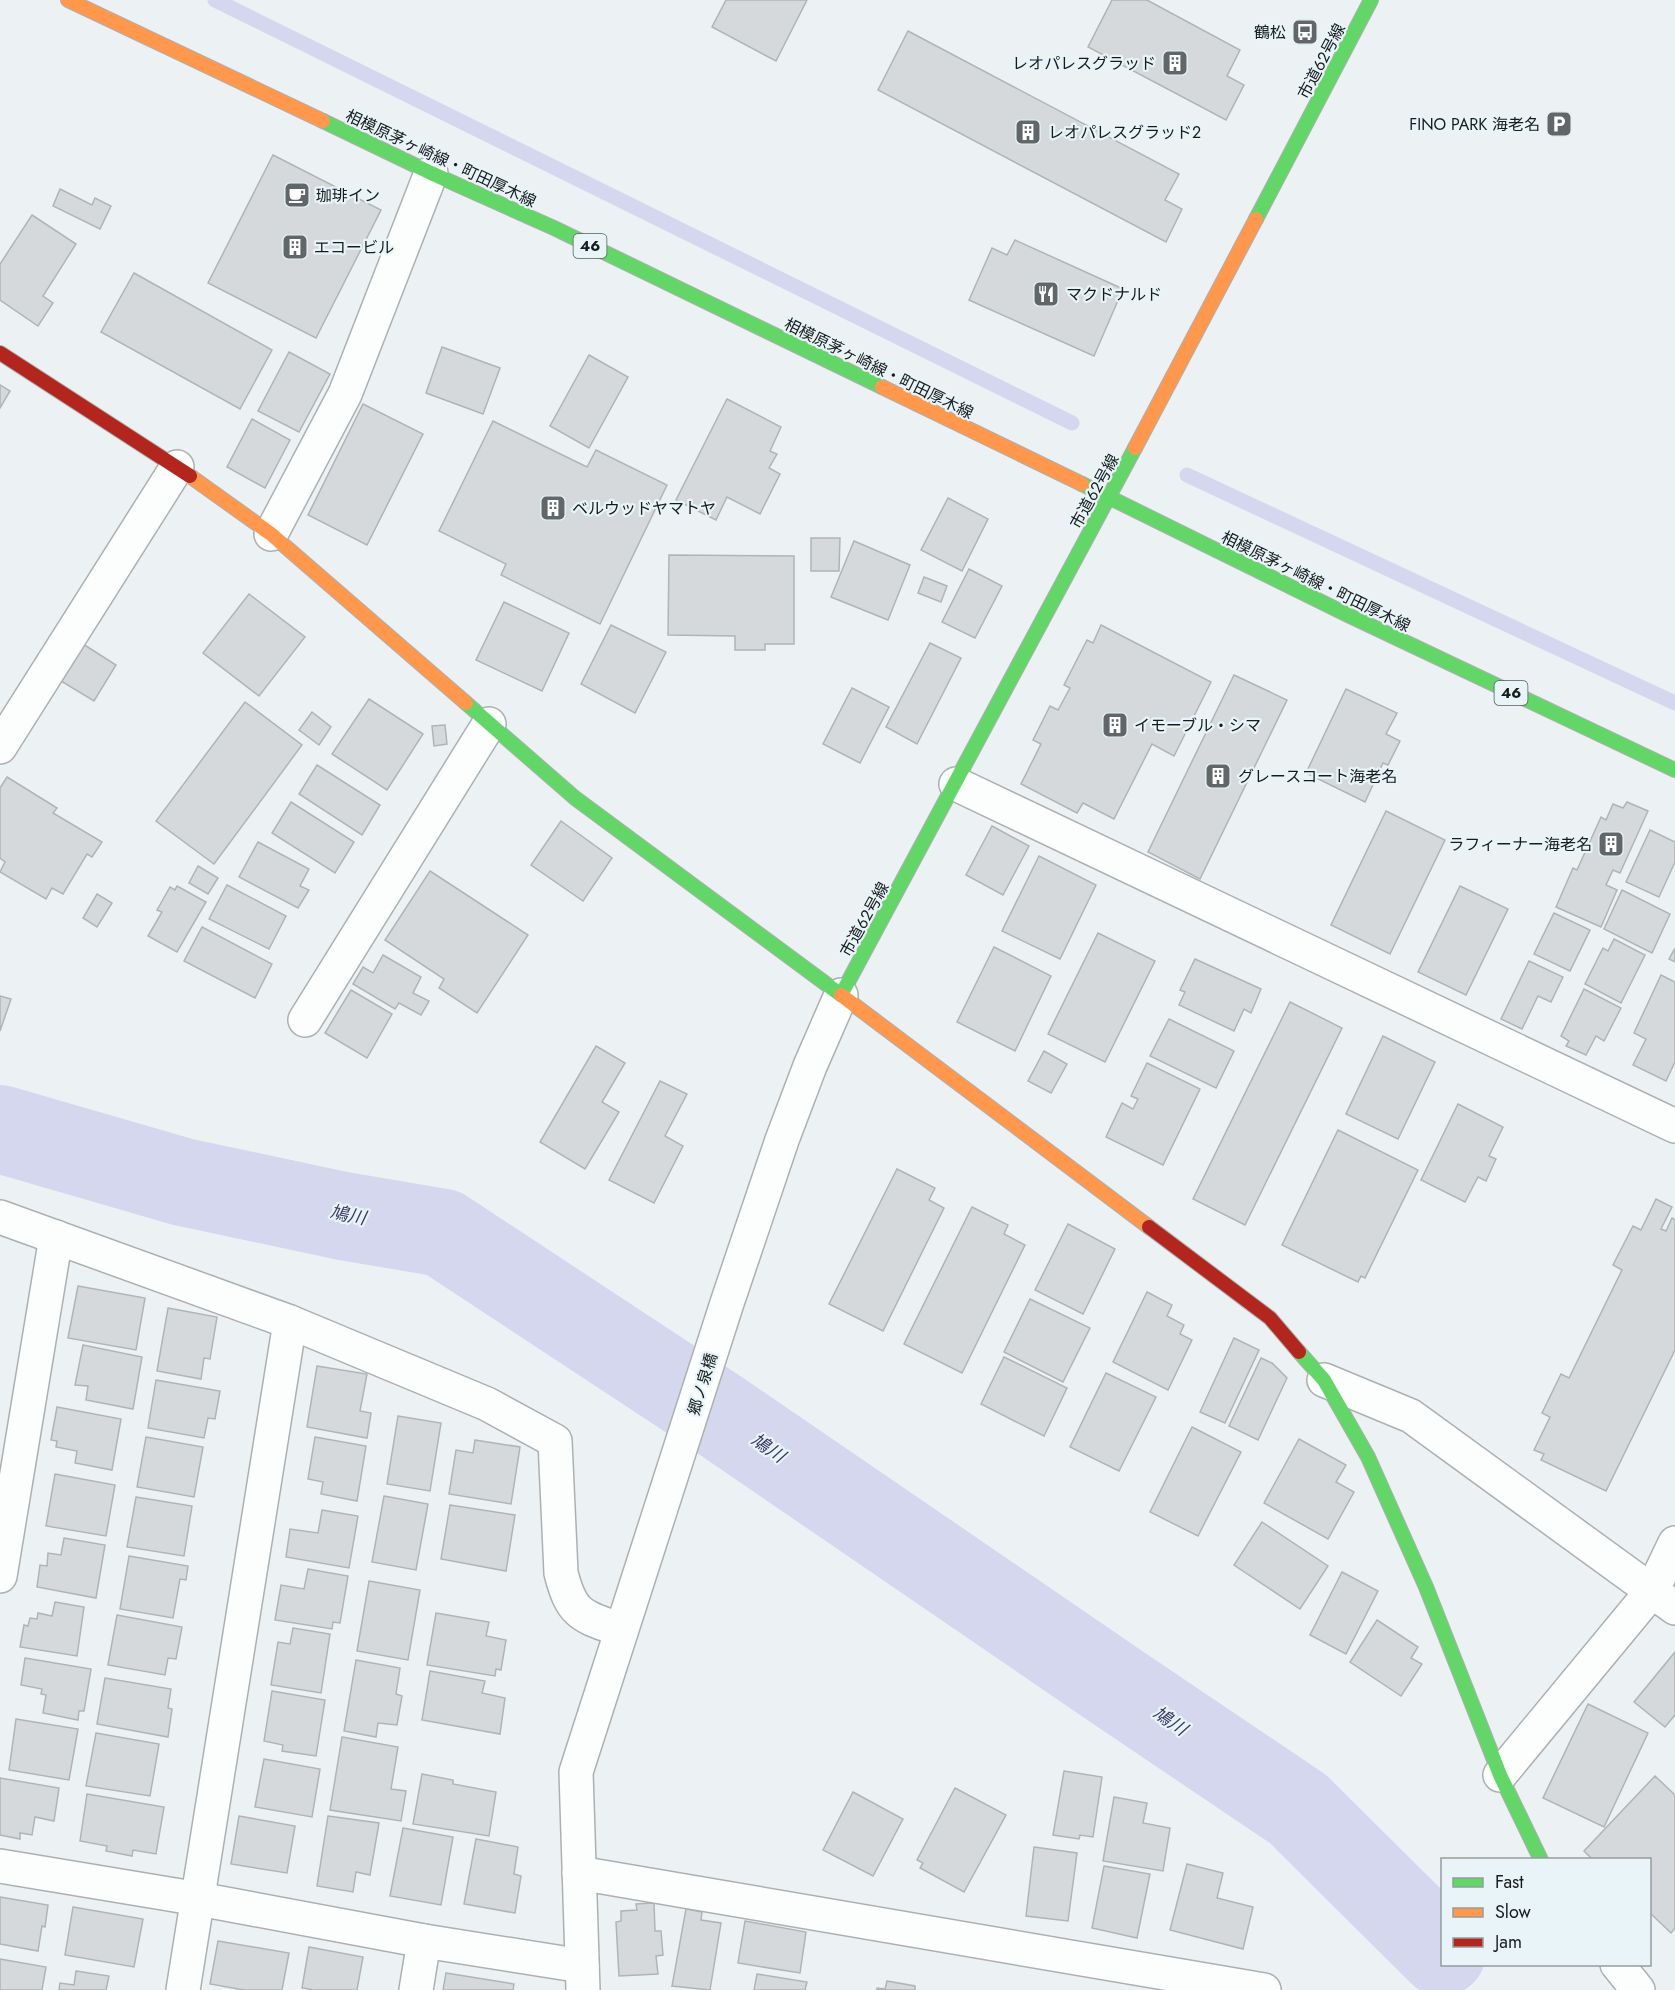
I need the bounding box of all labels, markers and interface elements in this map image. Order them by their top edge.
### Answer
bus stop icon: 鶴松 [1290,17,1320,47]
street label: 市道62号線 [1292,19,1351,103]
place label: 鶴松 [1254,21,1286,44]
building icon: レオパレスグラッド [1160,48,1190,78]
place label: レオパレスグラッド [1012,52,1156,75]
street label: 相模原茅ヶ崎線・町田厚木線 [342,104,540,213]
parking icon: FINO PARK 海老名 [1544,109,1574,139]
place label: FINO PARK 海老名 [1409,113,1540,136]
building icon: レオパレスグラッド2 [1013,117,1043,147]
place label: レオパレスグラッド2 [1048,121,1201,144]
cafe icon: 珈琲イン [282,180,312,210]
place label: 珈琲イン [316,184,380,207]
building icon: エコービル [280,232,310,262]
road number: 46 [574,234,606,258]
place label: エコービル [314,236,394,259]
restaurant icon: マクドナルド [1031,279,1061,309]
place label: マクドナルド [1066,283,1162,306]
street label: 相模原茅ヶ崎線・町田厚木線 [780,313,977,424]
street label: 市道62号線 [1064,450,1124,533]
building icon: ベルウッドヤマトヤ [538,493,568,523]
place label: ベルウッドヤマトヤ [572,497,716,520]
street label: 相模原茅ヶ崎線・町田厚木線 [1217,526,1414,637]
road number: 46 [1494,681,1528,705]
building icon: イモーブル・シマ [1100,710,1130,740]
place label: イモーブル・シマ [1134,714,1261,737]
building icon: グレースコート海老名 [1203,761,1233,791]
place label: グレースコート海老名 [1238,765,1397,788]
building icon: ラフィーナー海老名 [1596,829,1626,859]
place label: ラフィーナー海老名 [1448,833,1592,856]
street label: 市道62号線 [834,878,894,961]
water label: 鳩川 [328,1199,370,1232]
street label: 郷ノ泉橋 [682,1350,723,1418]
water label: 鳩川 [746,1427,792,1470]
water label: 鳩川 [1148,1700,1194,1743]
legend [1441,1858,1651,1966]
text: Fast [1495,1869,1524,1895]
text: Slow [1495,1899,1532,1925]
text: Jam [1493,1929,1522,1955]

